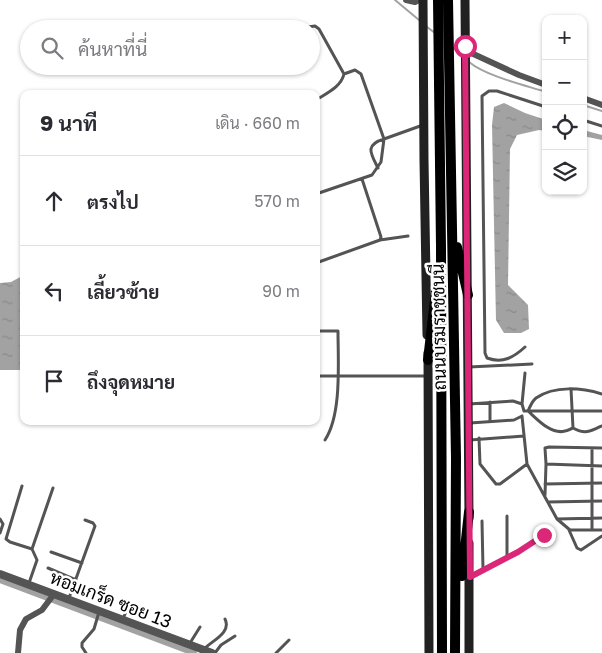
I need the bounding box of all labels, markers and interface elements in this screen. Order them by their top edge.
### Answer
map controls [542,15,587,195]
button: + [542,15,587,60]
search box [20,20,320,75]
icon: search [38,34,66,62]
route start [454,35,477,58]
text: ค้นหาที่นี่ [78,37,147,60]
button: − [542,60,587,105]
button: locate [542,105,587,150]
text: 9 นาที [40,110,97,136]
text: เดิน · 660 m [215,113,300,133]
button: layers [542,150,587,195]
icon: ahead [40,187,68,215]
text: ตรงไป [87,190,139,213]
text: 570 m [254,191,300,211]
street label: ถนนบรมราชชนนี [425,263,450,391]
icon: left [40,277,68,305]
text: เลี้ยวซ้าย [87,280,159,303]
text: 90 m [262,281,300,301]
icon: arrive [40,367,68,395]
text: ถึงจุดหมาย [87,370,175,393]
route end [533,524,556,547]
street label: หอมเกร็ด ซอย 13 [47,564,176,632]

